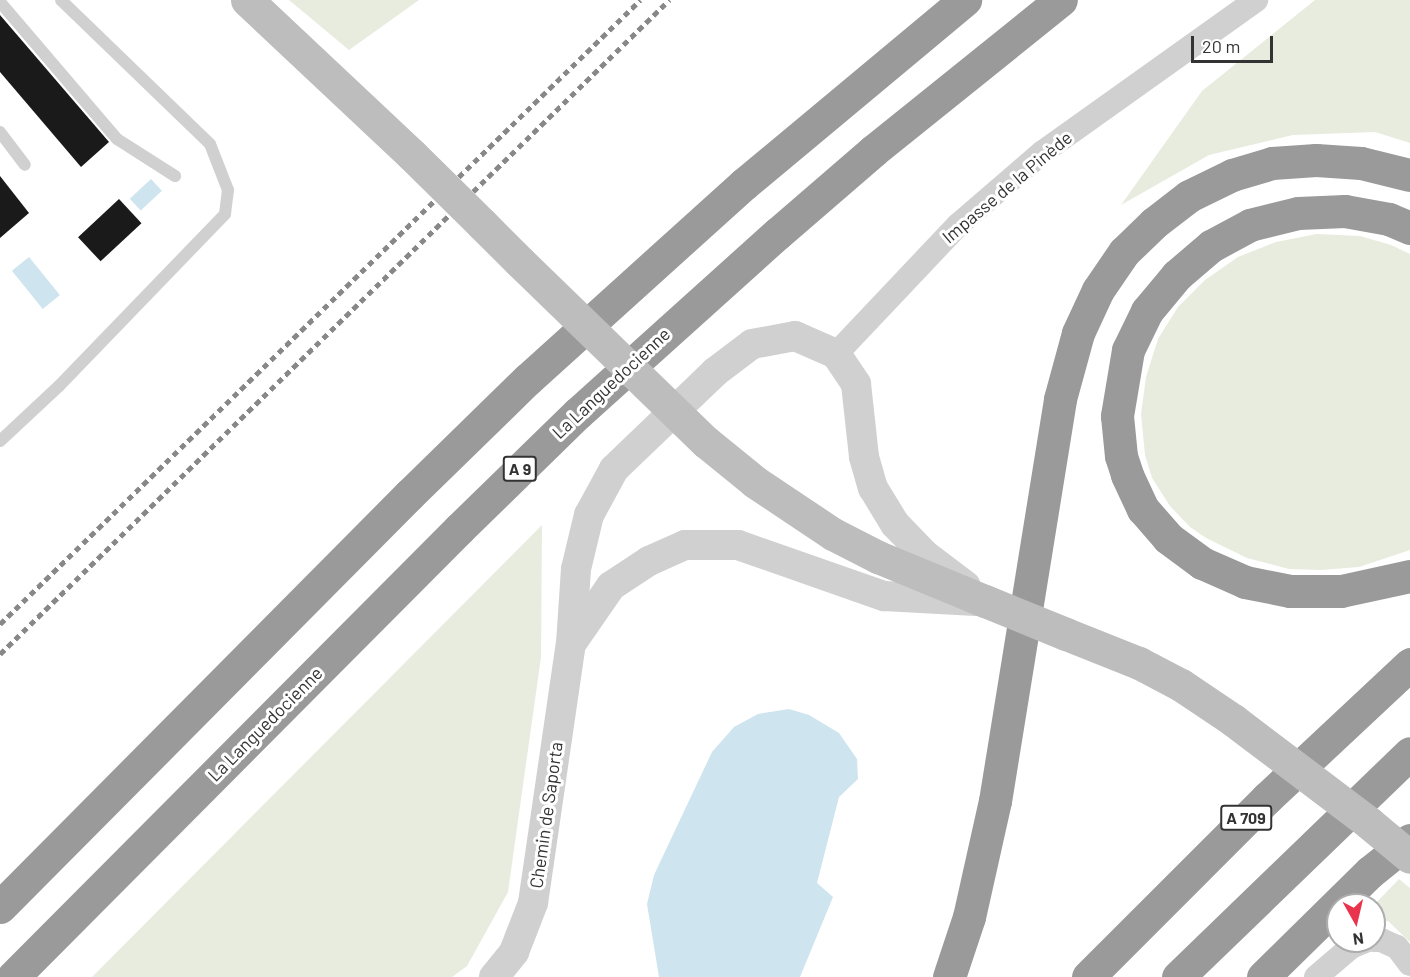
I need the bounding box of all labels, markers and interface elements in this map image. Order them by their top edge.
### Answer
scale bar [1194,24,1276,62]
text: 20 m [1202,35,1240,57]
street label: Impasse de la Pinède [938,126,1076,248]
street label: La Languedocienne [548,323,674,443]
road number: A 9 [502,456,538,482]
street label: La Languedocienne [203,662,327,786]
street label: Chemin de Saporta [525,740,567,890]
road number: A 709 [1219,805,1273,831]
north arrow [1326,893,1386,953]
text: N [1352,929,1365,949]

